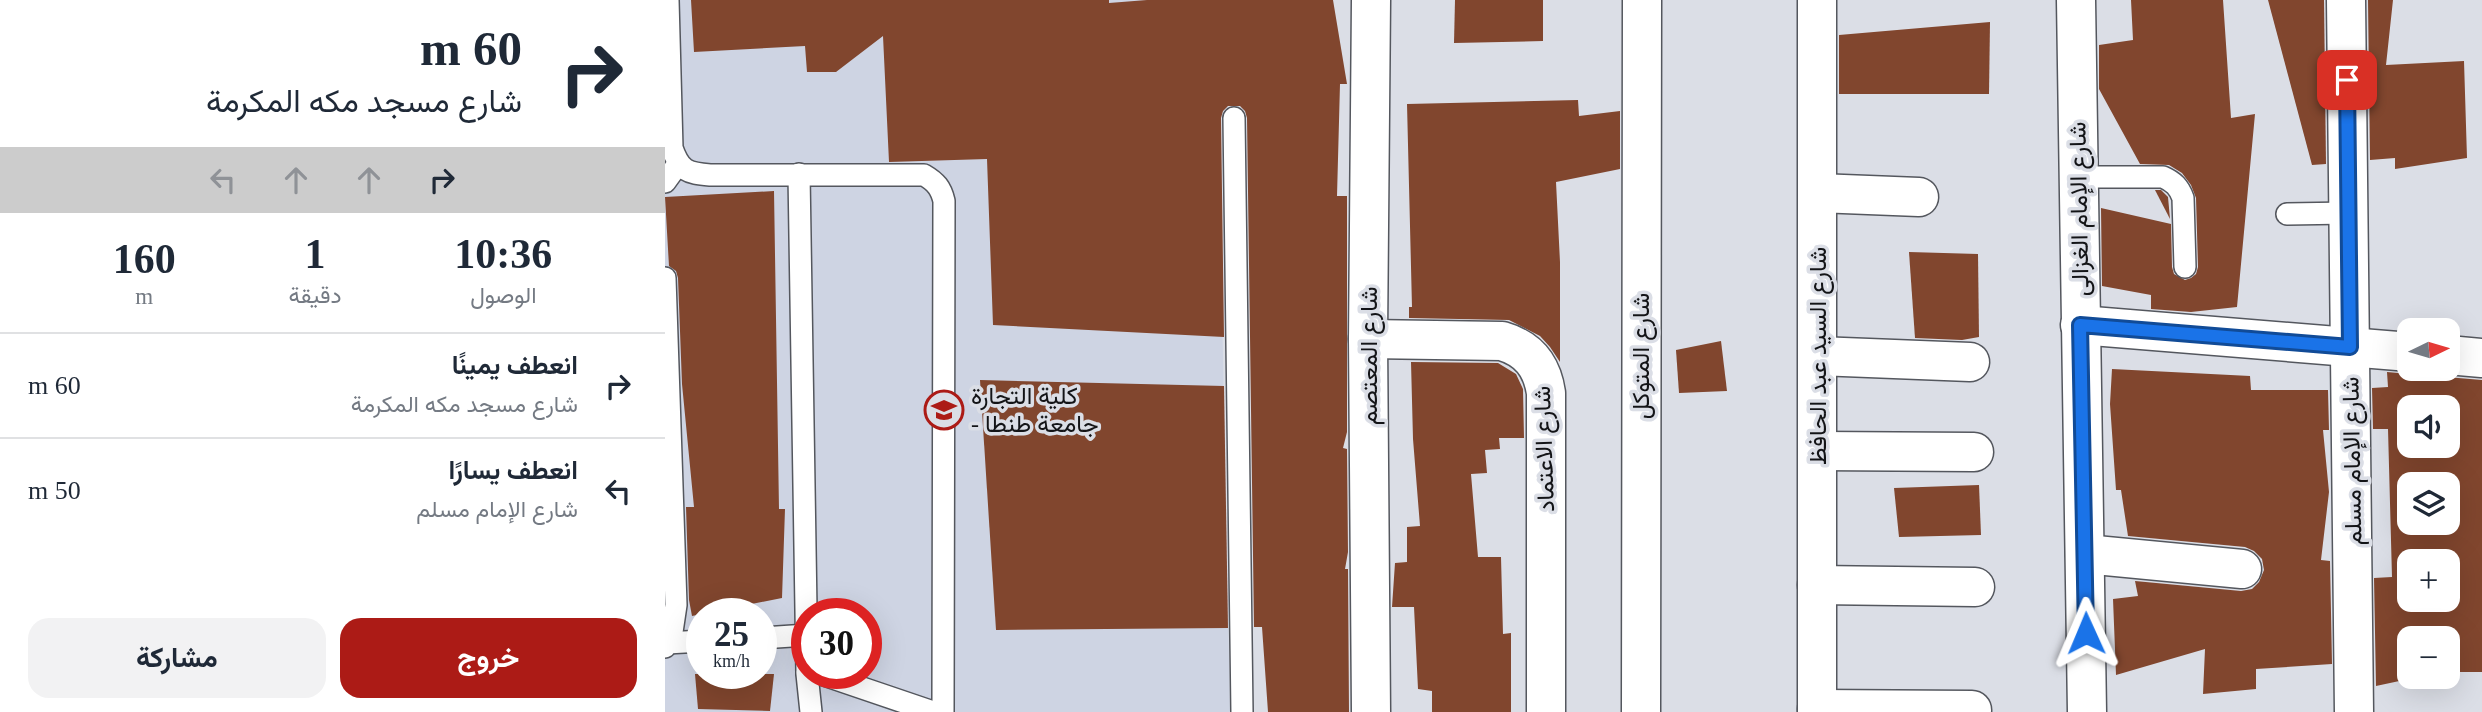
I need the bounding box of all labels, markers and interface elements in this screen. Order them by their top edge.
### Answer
text: 60 m [420,21,522,76]
icon: right [546,28,637,119]
pin [2317,50,2377,110]
icon: arrive [2328,61,2366,99]
text: شارع مسجد مكه المكرمة [206,83,522,119]
street label: شارع الإمام الغزالى [2064,121,2097,297]
icon: left [204,161,242,199]
icon: ahead [277,161,315,199]
icon: ahead [350,161,388,199]
icon: right [423,161,461,199]
text: 1 [305,231,326,277]
text: 10:36 [454,231,552,277]
text: 160 [113,236,176,282]
street label: شارع السيد عبد الحافظ [1805,247,1834,465]
text: دقيقة [288,283,342,308]
text: الوصول [470,283,537,308]
text: m [135,284,153,309]
street label: شارع المعتصم [1356,287,1385,425]
street label: شارع المتوكل [1628,293,1657,419]
north arrow [2397,318,2461,382]
map controls [2397,318,2460,689]
text: انعطف يمينًا [452,351,578,380]
icon: right [599,367,637,405]
text: 60 m [28,371,81,400]
street label: شارع الإمام مسلم [2338,376,2369,546]
place label: كلية التجارة - جامعة طنطا [971,383,1099,438]
street label: شارع الاعتماد [1529,385,1562,512]
school or university icon: كلية التجارة - جامعة طنطا [923,389,965,431]
text: شارع مسجد مكه المكرمة [351,392,578,417]
button: sound [2397,395,2460,458]
text: انعطف يسارًا [448,456,578,485]
icon: left [599,472,637,510]
button: layers [2397,472,2460,535]
text: 50 m [28,476,81,505]
text: شارع الإمام مسلم [416,497,578,522]
button: + [2397,549,2460,612]
position arrow [2049,596,2123,670]
speed limit sign: 30 [791,598,882,689]
text: 25 [714,615,749,654]
button: مشاركة [28,618,326,698]
button: خروج [340,618,637,698]
button: − [2397,626,2460,689]
text: km/h [713,651,750,671]

